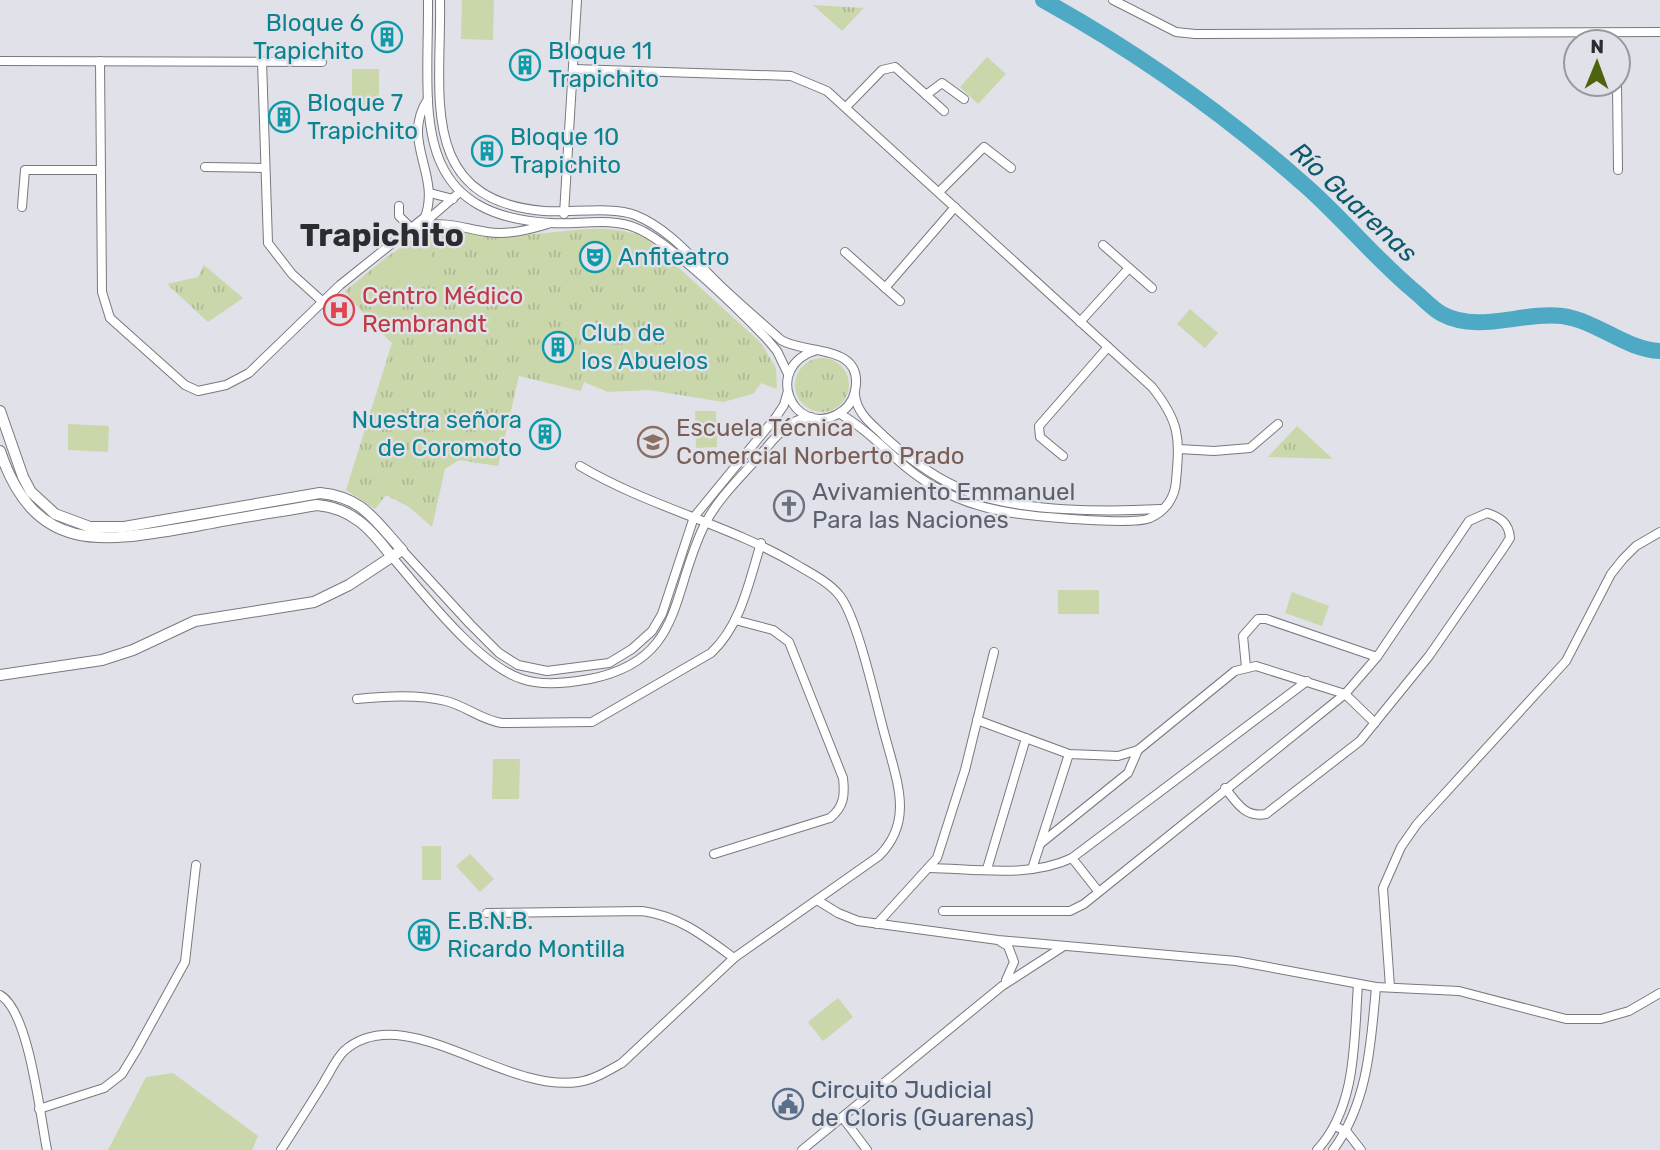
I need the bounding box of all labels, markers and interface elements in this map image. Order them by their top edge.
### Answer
place label: Bloque 6 Trapichito [253,9,364,65]
building icon: Bloque 6 Trapichito [370,20,404,54]
north arrow [1562,28,1632,98]
text: N [1590,35,1604,58]
place label: Bloque 11 Trapichito [548,37,659,93]
building icon: Bloque 11 Trapichito [508,48,542,82]
place label: Bloque 7 Trapichito [307,89,418,145]
building icon: Bloque 7 Trapichito [267,100,301,134]
place label: Bloque 10 Trapichito [510,123,621,179]
building icon: Bloque 10 Trapichito [470,134,504,168]
water label: Río Guarenas [1284,136,1423,269]
district label: Trapichito [300,216,464,254]
theatre icon: Anfiteatro [578,240,612,274]
place label: Anfiteatro [618,243,730,271]
place label: Centro Médico Rembrandt [362,282,523,338]
hospital icon: Centro Médico Rembrandt [322,293,356,327]
place label: Club de los Abuelos [581,319,708,375]
building icon: Club de los Abuelos [541,330,575,364]
place label: Nuestra señora de Coromoto [352,406,522,462]
place label: Escuela Técnica Comercial Norberto Prado [676,414,965,470]
building icon: Nuestra señora de Coromoto [528,417,562,451]
school or university icon: Escuela Técnica Comercial Norberto Prado [636,425,670,459]
place label: Avivamiento Emmanuel Para las Naciones [812,478,1075,534]
church icon: Avivamiento Emmanuel Para las Naciones [772,489,806,523]
place label: E.B.N.B. Ricardo Montilla [447,907,625,963]
building icon: E.B.N.B. Ricardo Montilla [407,918,441,952]
place label: Circuito Judicial de Cloris (Guarenas) [811,1076,1034,1132]
public building icon: Circuito Judicial de Cloris (Guarenas) [771,1087,805,1121]

